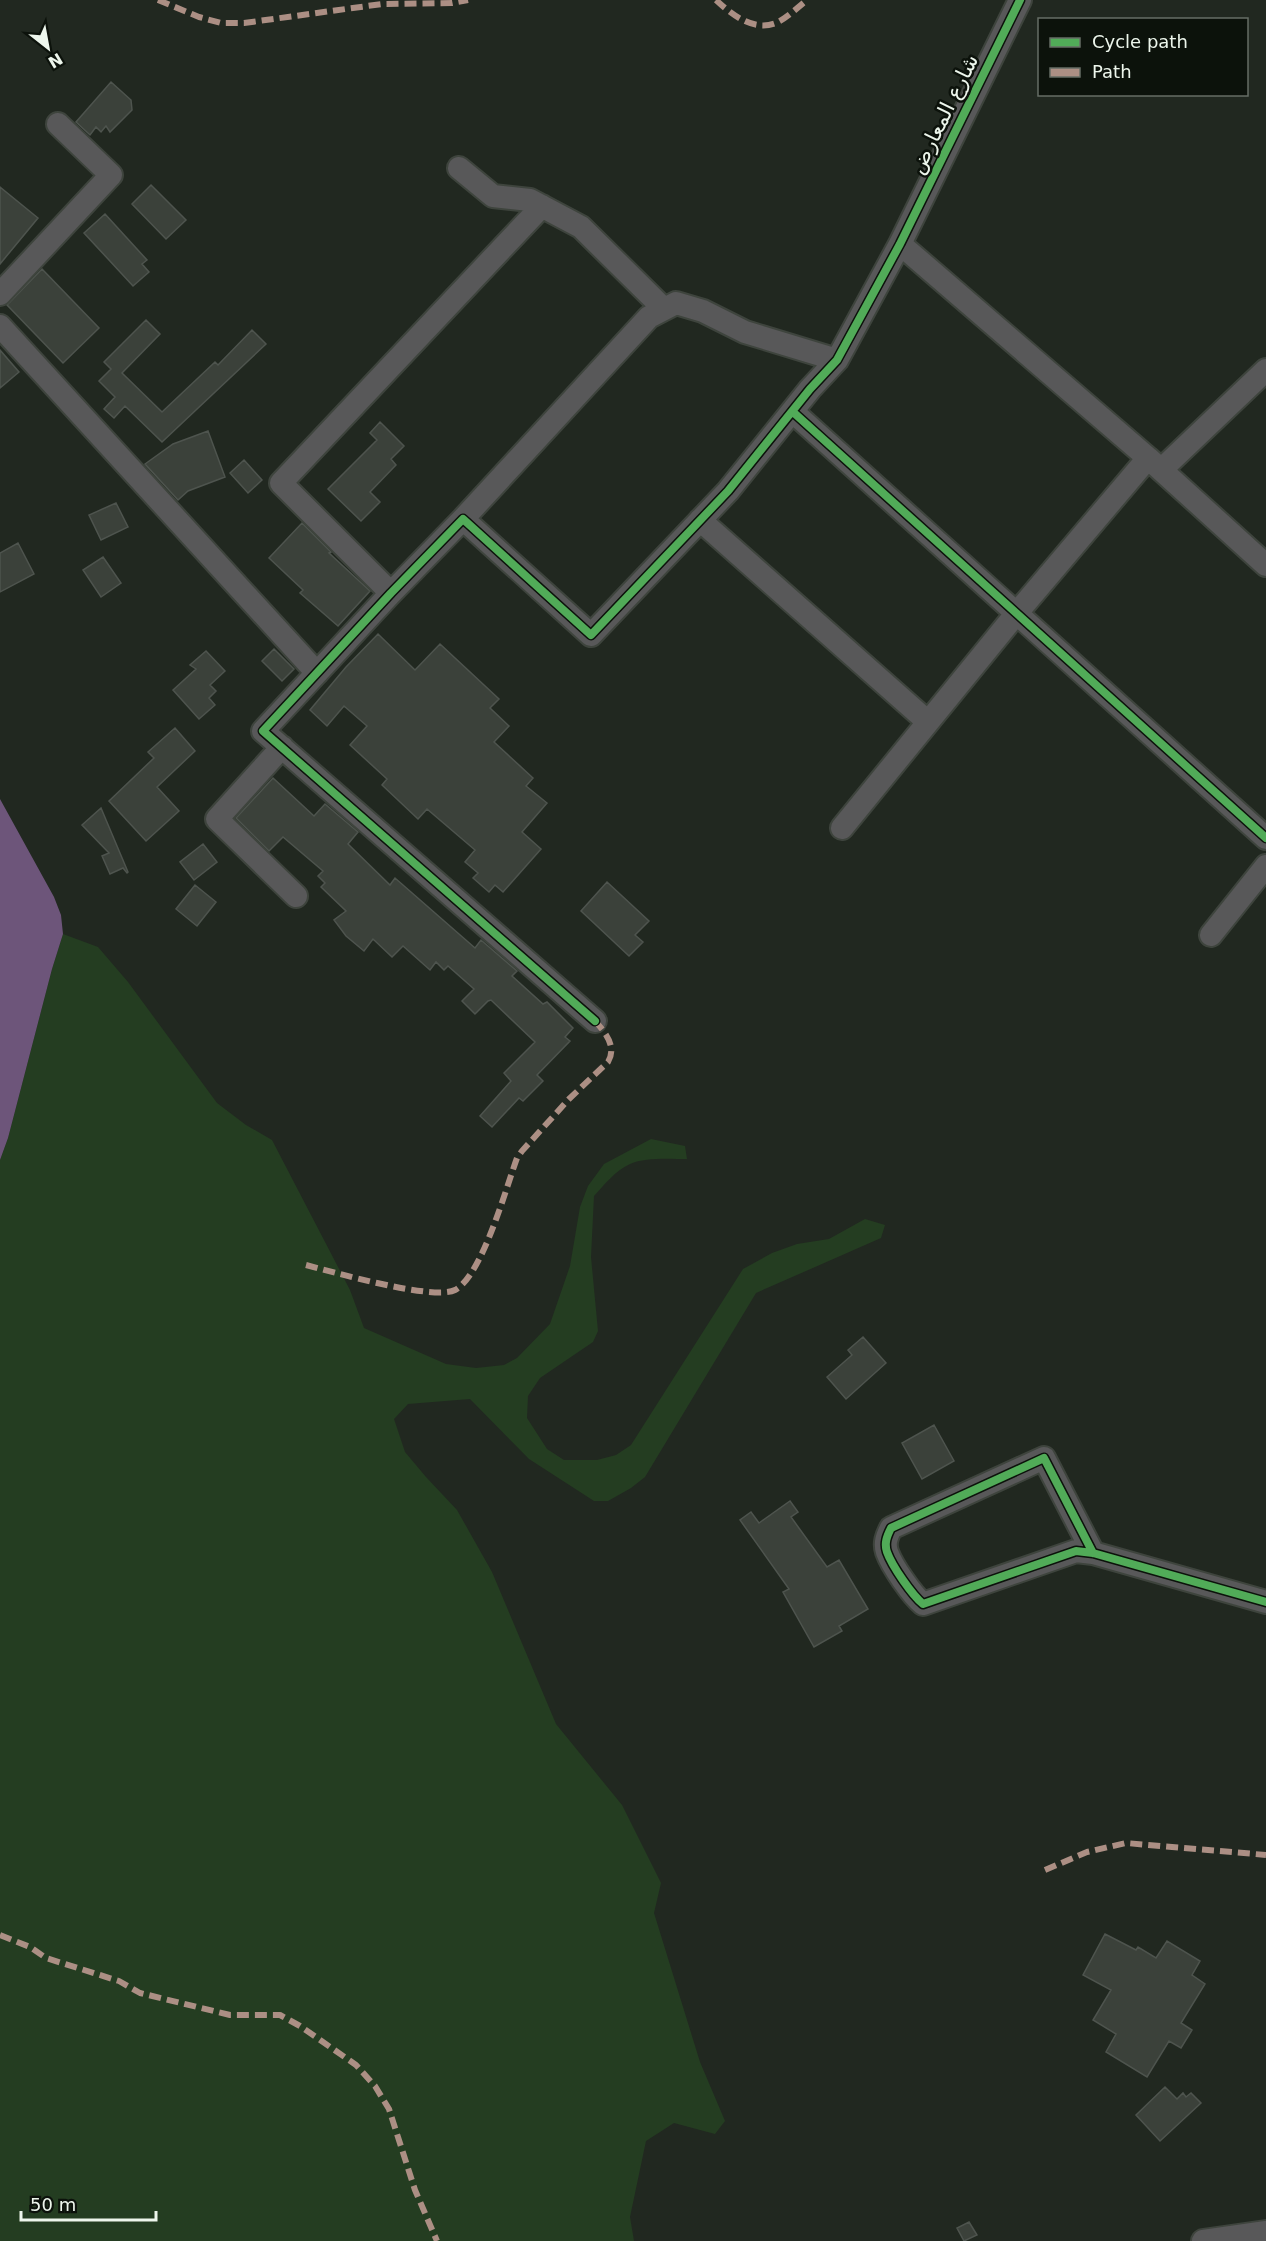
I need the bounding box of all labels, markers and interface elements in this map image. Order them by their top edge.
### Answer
north arrow [18,18,78,78]
legend [1038,18,1248,96]
text: Cycle path [1092,31,1188,52]
text: N [45,49,66,72]
street label: شارع المعارض [905,50,983,178]
text: Path [1092,61,1132,82]
scale bar [21,2184,156,2222]
text: 50 m [30,2194,76,2215]

